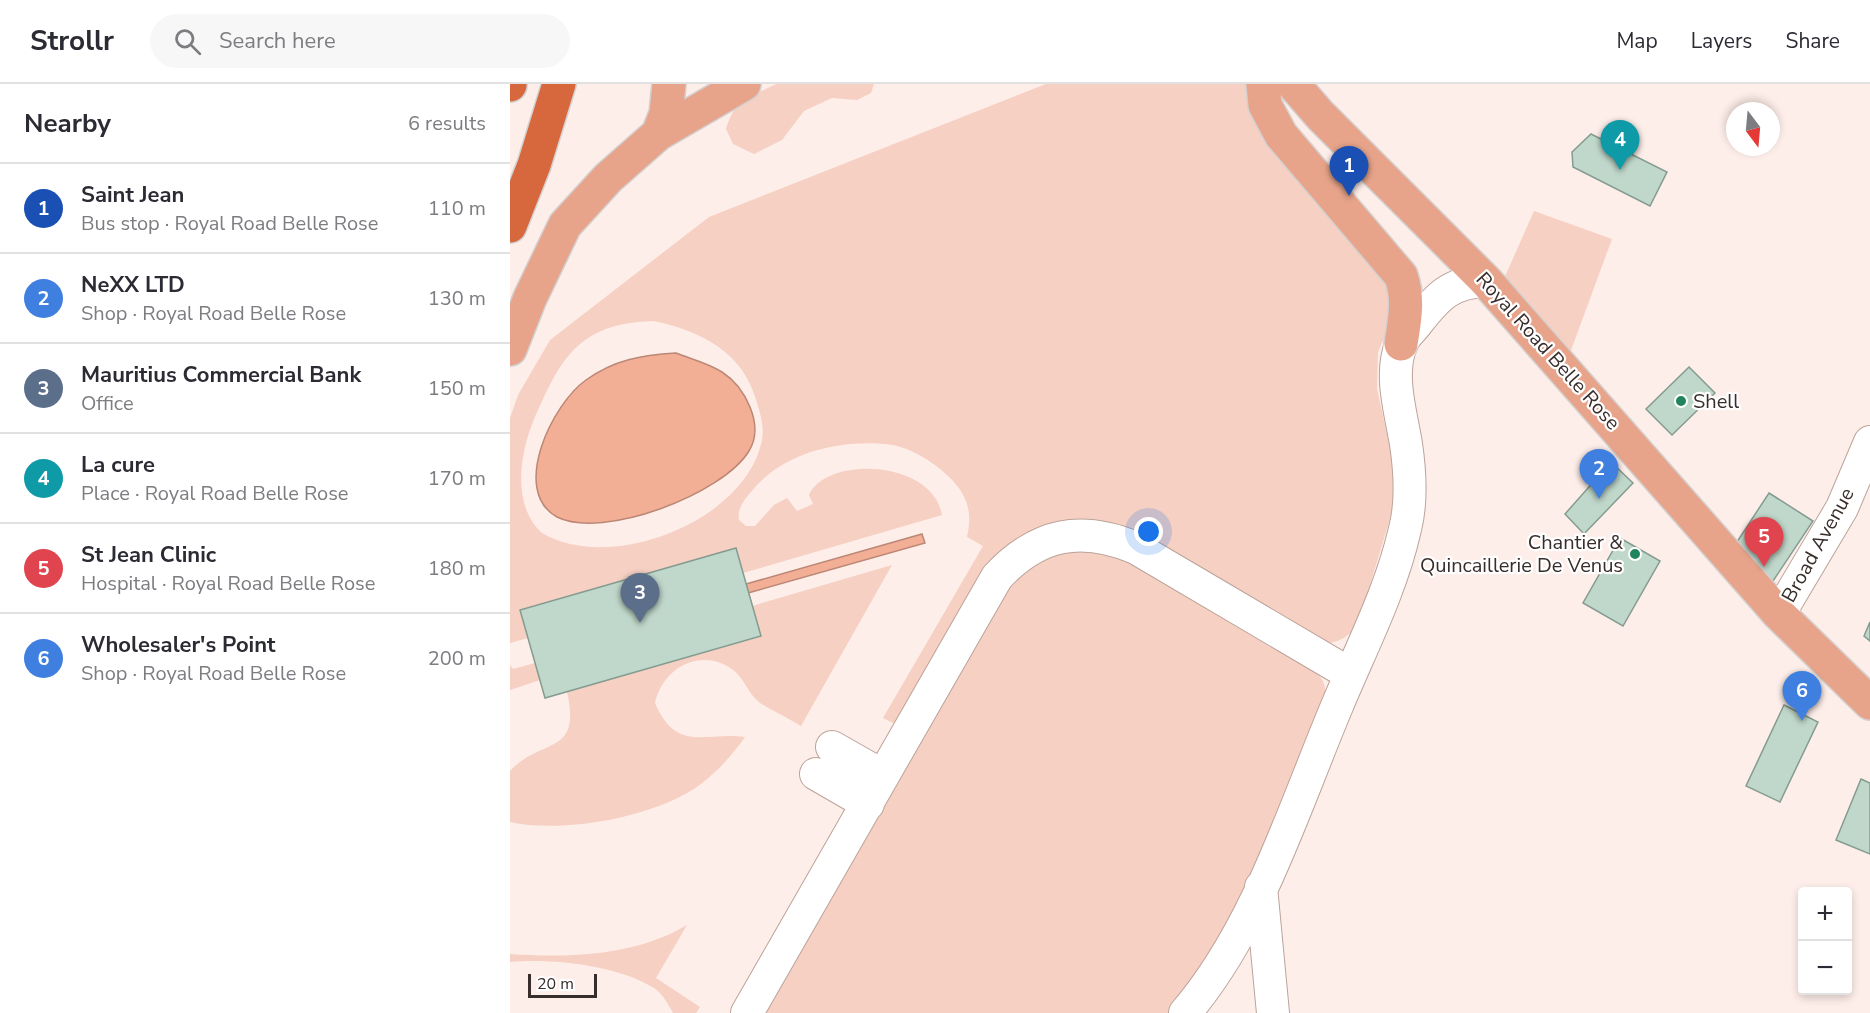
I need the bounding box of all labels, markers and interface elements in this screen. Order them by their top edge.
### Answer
search box [150,14,570,68]
text: Strollr [30,22,114,60]
icon: search [171,25,204,58]
text: Search here [219,26,336,56]
text: Map [1616,27,1658,55]
text: Layers [1691,27,1752,55]
text: Share [1785,27,1840,55]
north arrow [1726,102,1780,156]
text: Nearby [24,106,111,141]
text: 6 results [408,110,486,137]
pin: 4 [1600,120,1640,170]
pin: 1 [1330,147,1368,196]
text: Saint Jean [81,180,184,210]
text: 1 [38,195,50,222]
text: 110 m [428,195,486,222]
text: Bus stop · Royal Road Belle Rose [81,210,378,237]
street label: Royal Road Belle Rose [1470,266,1626,436]
text: NeXX LTD [81,270,185,300]
text: 2 [38,285,50,312]
text: 130 m [428,285,486,312]
text: Shop · Royal Road Belle Rose [81,300,346,327]
text: Mauritius Commercial Bank [81,360,361,390]
text: 3 [38,375,50,402]
text: 150 m [428,375,486,402]
place label: Shell [1693,388,1739,415]
text: Office [81,390,134,417]
marker: Shell [1674,394,1688,408]
text: La cure [81,450,155,480]
pin: 2 [1580,450,1618,499]
text: 4 [38,465,50,492]
text: 170 m [428,465,486,492]
text: Place · Royal Road Belle Rose [81,480,348,507]
street label: Broad Avenue [1775,483,1861,607]
your location [1134,517,1163,546]
pin: 5 [1744,518,1784,567]
place label: Chantier & Quincaillerie De Venus [1420,529,1623,579]
text: St Jean Clinic [81,540,216,570]
marker: Chantier & Quincaillerie De Venus [1628,547,1642,561]
text: 5 [38,555,50,582]
text: 180 m [428,555,486,582]
text: Hospital · Royal Road Belle Rose [81,570,375,597]
pin: 3 [620,574,660,623]
text: Wholesaler's Point [81,630,275,660]
text: 6 [38,645,50,672]
text: 200 m [428,645,486,672]
text: Shop · Royal Road Belle Rose [81,660,346,687]
pin: 6 [1782,672,1822,721]
map controls [1798,887,1852,995]
button: + [1798,887,1852,941]
button: − [1798,941,1852,995]
scale bar [528,971,597,998]
text: 20 m [537,973,574,995]

